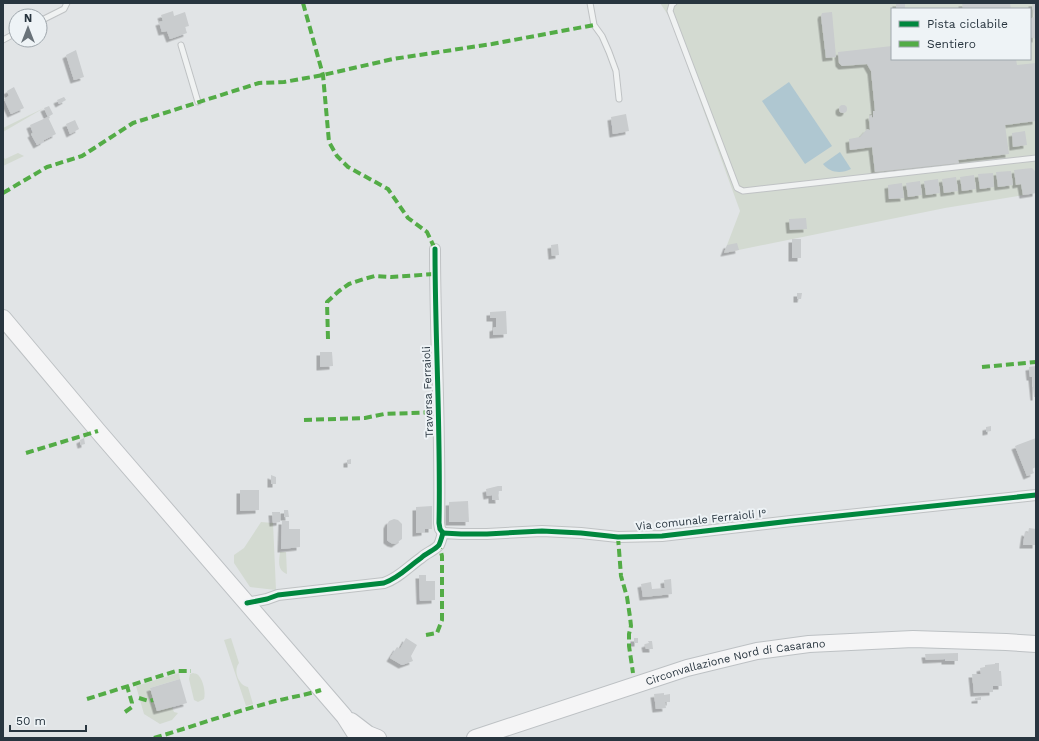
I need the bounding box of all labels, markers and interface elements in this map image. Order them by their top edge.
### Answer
north arrow [8,8,48,48]
legend [891,8,1031,60]
text: N [24,12,32,25]
text: Pista ciclabile [927,17,1008,31]
text: Sentiero [927,37,976,51]
street label: Traversa Ferraioli [420,346,436,438]
street label: Via comunale Ferraioli I° [635,507,767,533]
street label: Circonvallazione Nord di Casarano [644,637,826,688]
scale bar [10,707,86,733]
text: 50 m [16,714,46,728]

